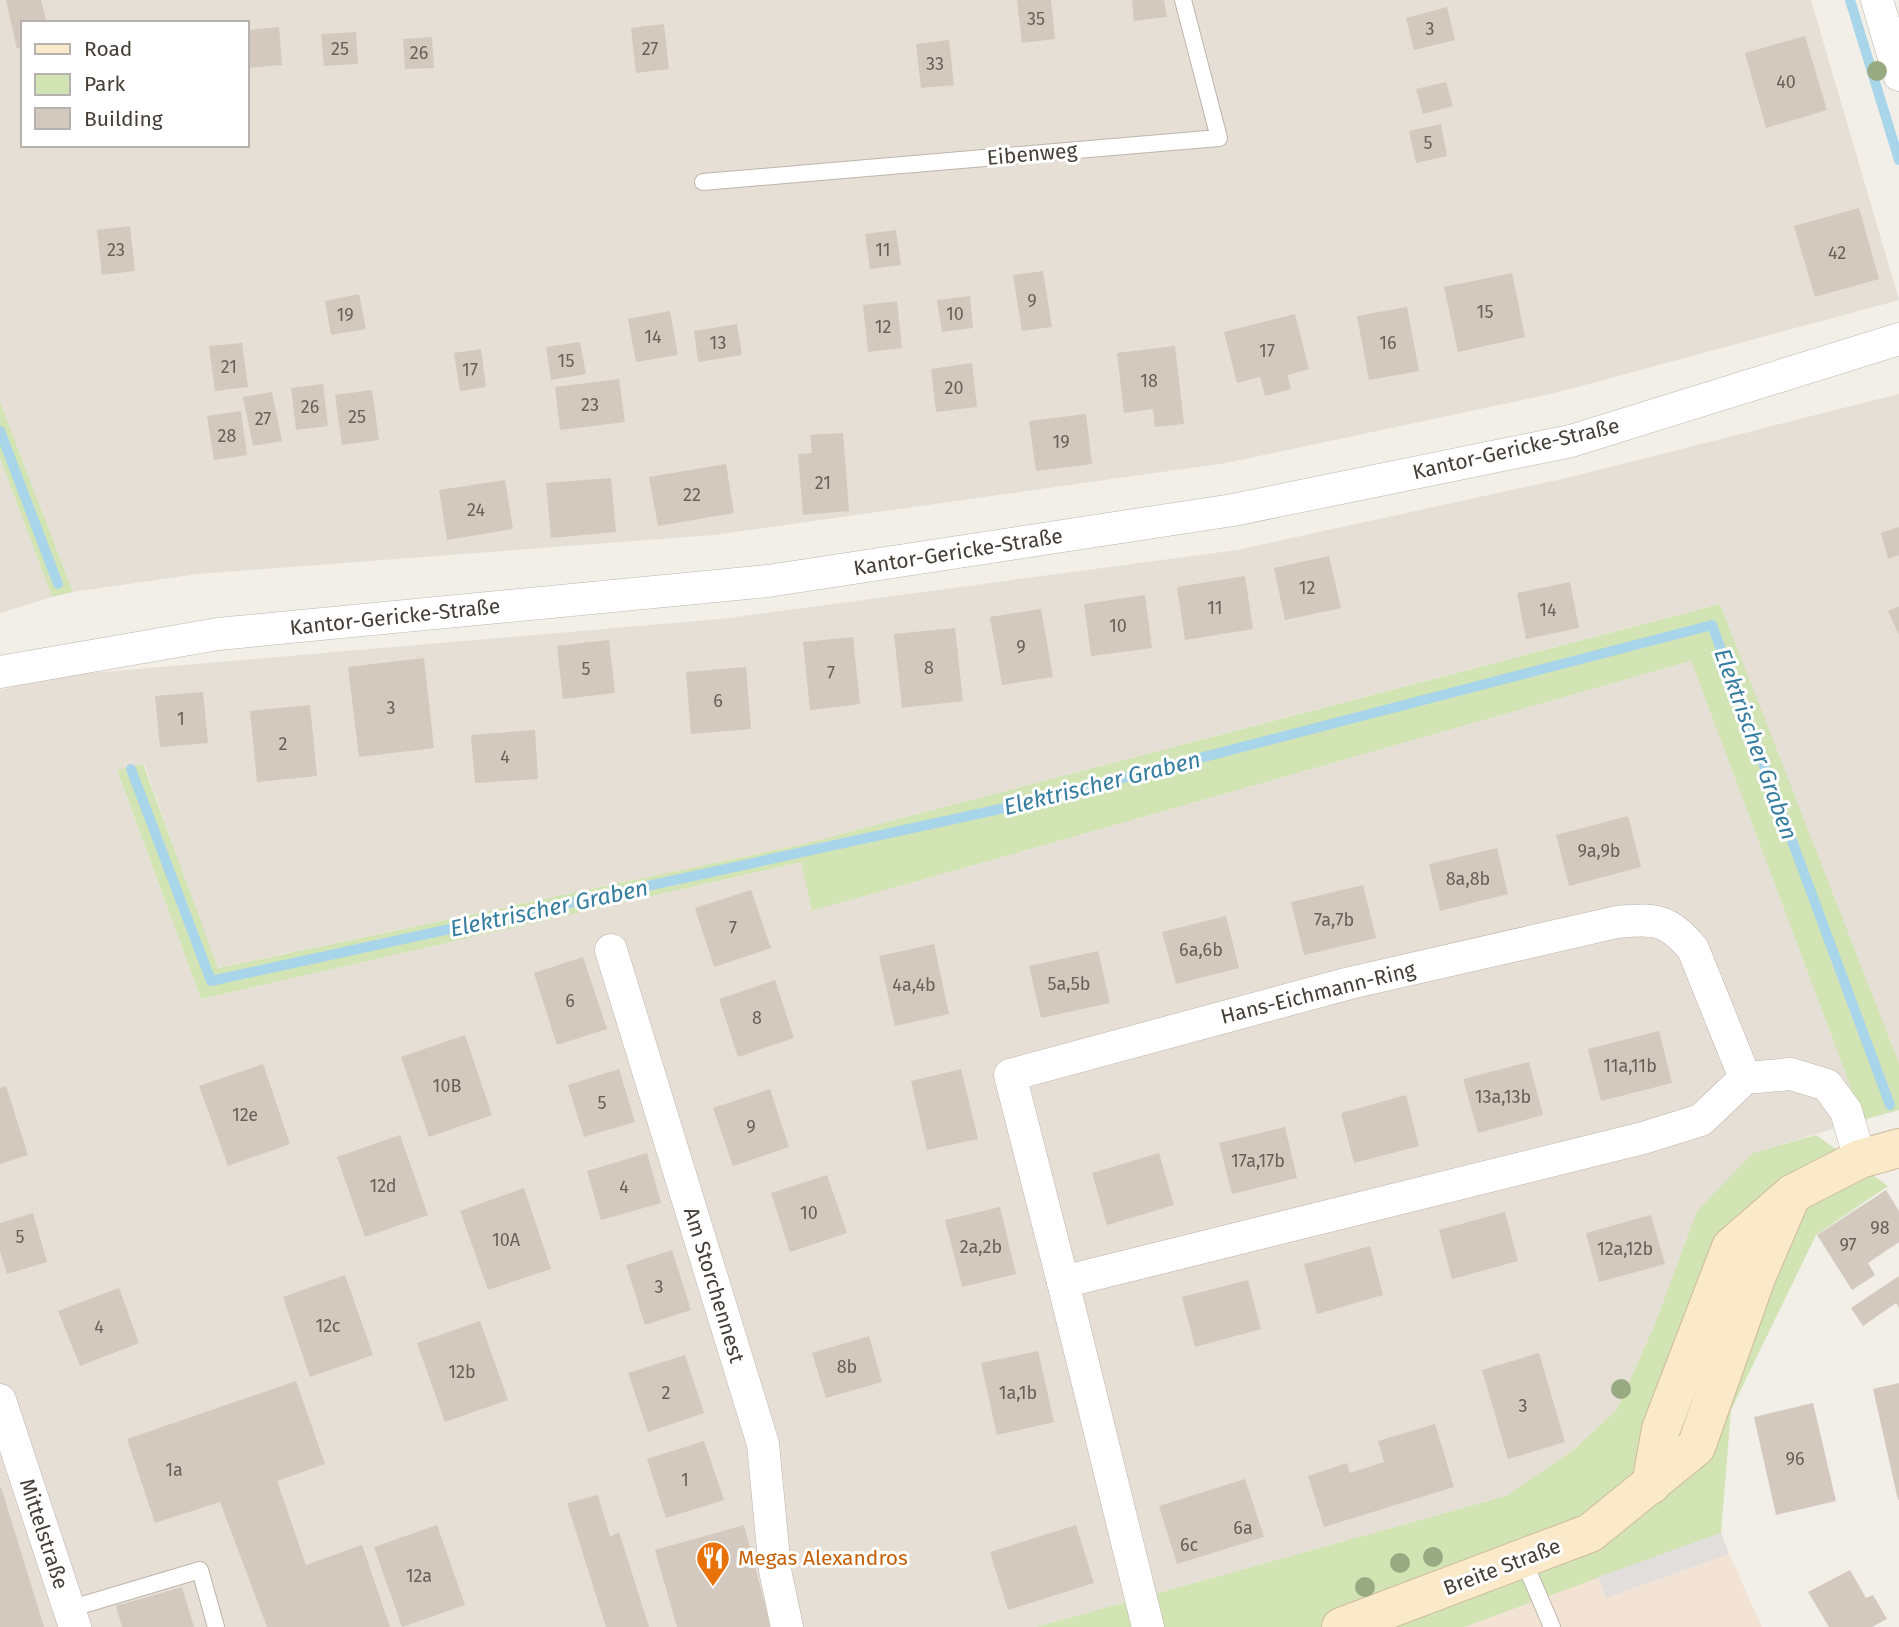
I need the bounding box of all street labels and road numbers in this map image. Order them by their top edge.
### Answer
street label: Eibenweg [986,137,1078,171]
street label: Kantor-Gericke-Straße [1410,413,1622,485]
street label: Kantor-Gericke-Straße [852,523,1064,581]
street label: Kantor-Gericke-Straße [288,593,502,641]
street label: Hans-Eichmann-Ring [1218,956,1418,1030]
street label: Am Storchennest [678,1204,750,1366]
street label: Mittelstraße [14,1475,74,1593]
street label: Breite Straße [1440,1533,1564,1601]

